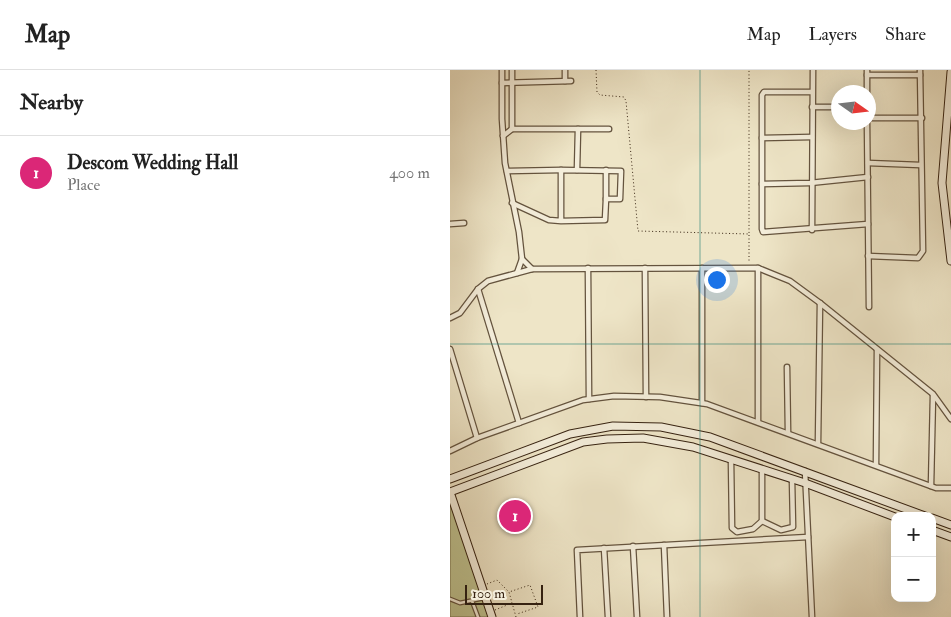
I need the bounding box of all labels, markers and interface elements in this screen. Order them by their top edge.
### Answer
text: Map [25,19,70,50]
text: Map [747,23,781,46]
text: Layers [809,23,857,46]
text: Share [885,23,926,46]
north arrow [831,85,876,130]
text: Nearby [20,89,83,116]
text: Descom Wedding Hall [67,151,238,175]
text: 1 [33,163,39,183]
text: 400 m [389,163,430,183]
text: Place [67,175,100,195]
your location [704,267,730,293]
pin: 1 [499,497,531,535]
map controls [891,512,936,602]
button: + [891,512,936,557]
button: − [891,557,936,602]
scale bar [465,582,542,605]
text: 100 m [472,585,505,602]

